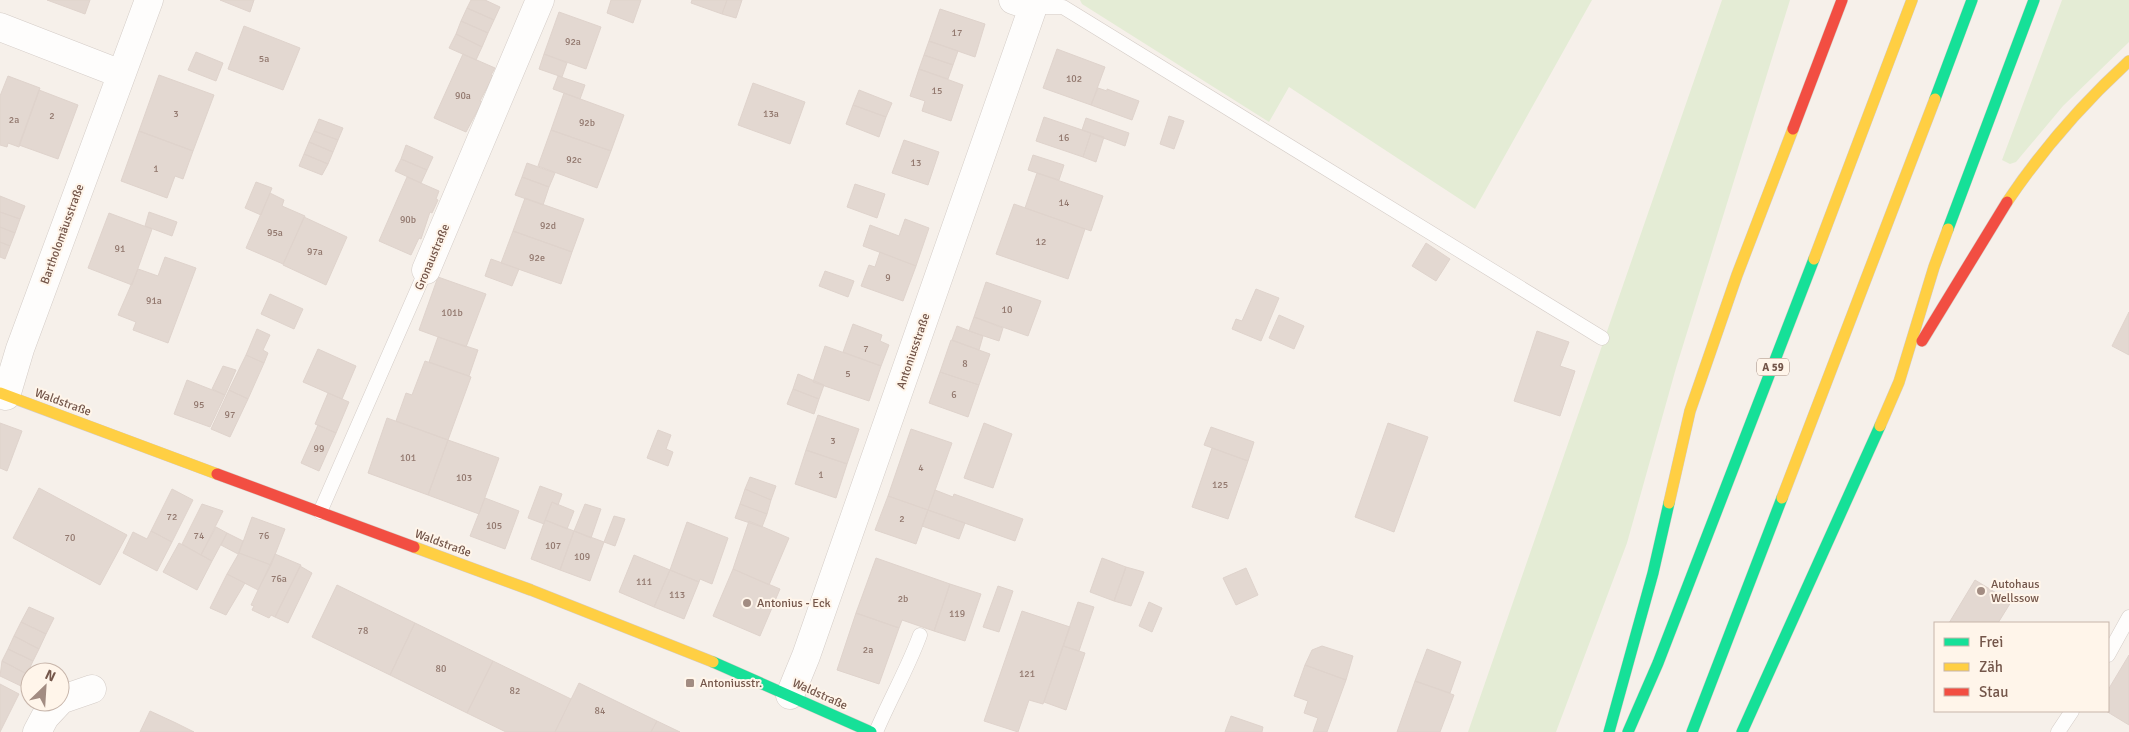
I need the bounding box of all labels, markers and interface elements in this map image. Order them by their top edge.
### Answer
house number: 17 [952,27,962,39]
house number: 92a [565,36,581,48]
house number: 5a [259,53,269,65]
house number: 102 [1066,73,1082,85]
house number: 15 [932,85,942,97]
house number: 90a [455,90,471,102]
house number: 3 [173,108,179,120]
house number: 13a [763,108,779,120]
house number: 2 [49,110,55,122]
house number: 2a [9,114,19,126]
house number: 92b [579,117,595,129]
house number: 16 [1059,132,1069,144]
house number: 92c [566,154,582,166]
house number: 13 [911,157,921,169]
house number: 1 [153,163,159,175]
street label: Bartholomäusstraße [37,182,88,286]
house number: 14 [1059,197,1070,209]
house number: 90b [400,214,416,226]
house number: 92d [540,220,556,232]
street label: Gronaustraße [412,222,453,293]
house number: 95a [267,227,283,239]
house number: 12 [1036,236,1046,248]
house number: 91 [115,243,125,255]
house number: 97a [307,246,323,258]
house number: 92e [529,252,545,264]
house number: 9 [885,272,891,284]
house number: 91a [146,295,162,307]
house number: 10 [1002,304,1012,316]
house number: 101b [441,307,463,319]
street label: Antoniusstraße [893,311,933,391]
house number: 7 [863,343,869,355]
house number: 8 [962,358,968,370]
road number: A 59 [1757,358,1789,376]
house number: 5 [845,368,851,380]
street label: Waldstraße [33,385,93,420]
house number: 6 [951,389,957,401]
house number: 95 [194,399,204,411]
house number: 97 [225,409,235,421]
house number: 3 [830,435,836,447]
house number: 99 [314,443,324,455]
house number: 101 [400,452,416,464]
house number: 4 [918,462,924,474]
house number: 1 [818,469,824,481]
house number: 103 [456,472,472,484]
house number: 125 [1212,479,1228,491]
house number: 72 [167,511,177,523]
house number: 2 [899,513,905,525]
house number: 105 [486,520,502,532]
street label: Waldstraße [413,526,473,561]
house number: 74 [194,530,205,542]
house number: 76 [259,530,269,542]
house number: 70 [65,532,75,544]
house number: 107 [545,540,561,552]
house number: 109 [574,551,590,563]
house number: 76a [271,573,287,585]
house number: 111 [636,576,652,588]
place label: Autohaus Wellssow [1991,577,2040,606]
marker: Autohaus Wellssow [1975,585,1987,597]
house number: 113 [669,589,685,601]
house number: 2b [898,593,908,605]
place label: Antonius - Eck [757,596,831,611]
marker: Antonius - Eck [741,597,753,609]
house number: 119 [949,608,965,620]
legend [1934,622,2109,712]
house number: 78 [358,625,368,637]
text: Frei [1979,633,2003,651]
house number: 2a [863,644,873,656]
text: Zäh [1979,658,2003,676]
north arrow [20,662,70,712]
house number: 80 [436,663,446,675]
text: N [42,666,58,685]
house number: 121 [1019,668,1035,680]
place label: Antoniusstr. [700,676,762,691]
street label: Waldstraße [790,676,850,713]
marker: Antoniusstr. [684,677,696,689]
text: Stau [1979,683,2008,701]
house number: 82 [510,685,520,697]
house number: 84 [595,705,606,717]

